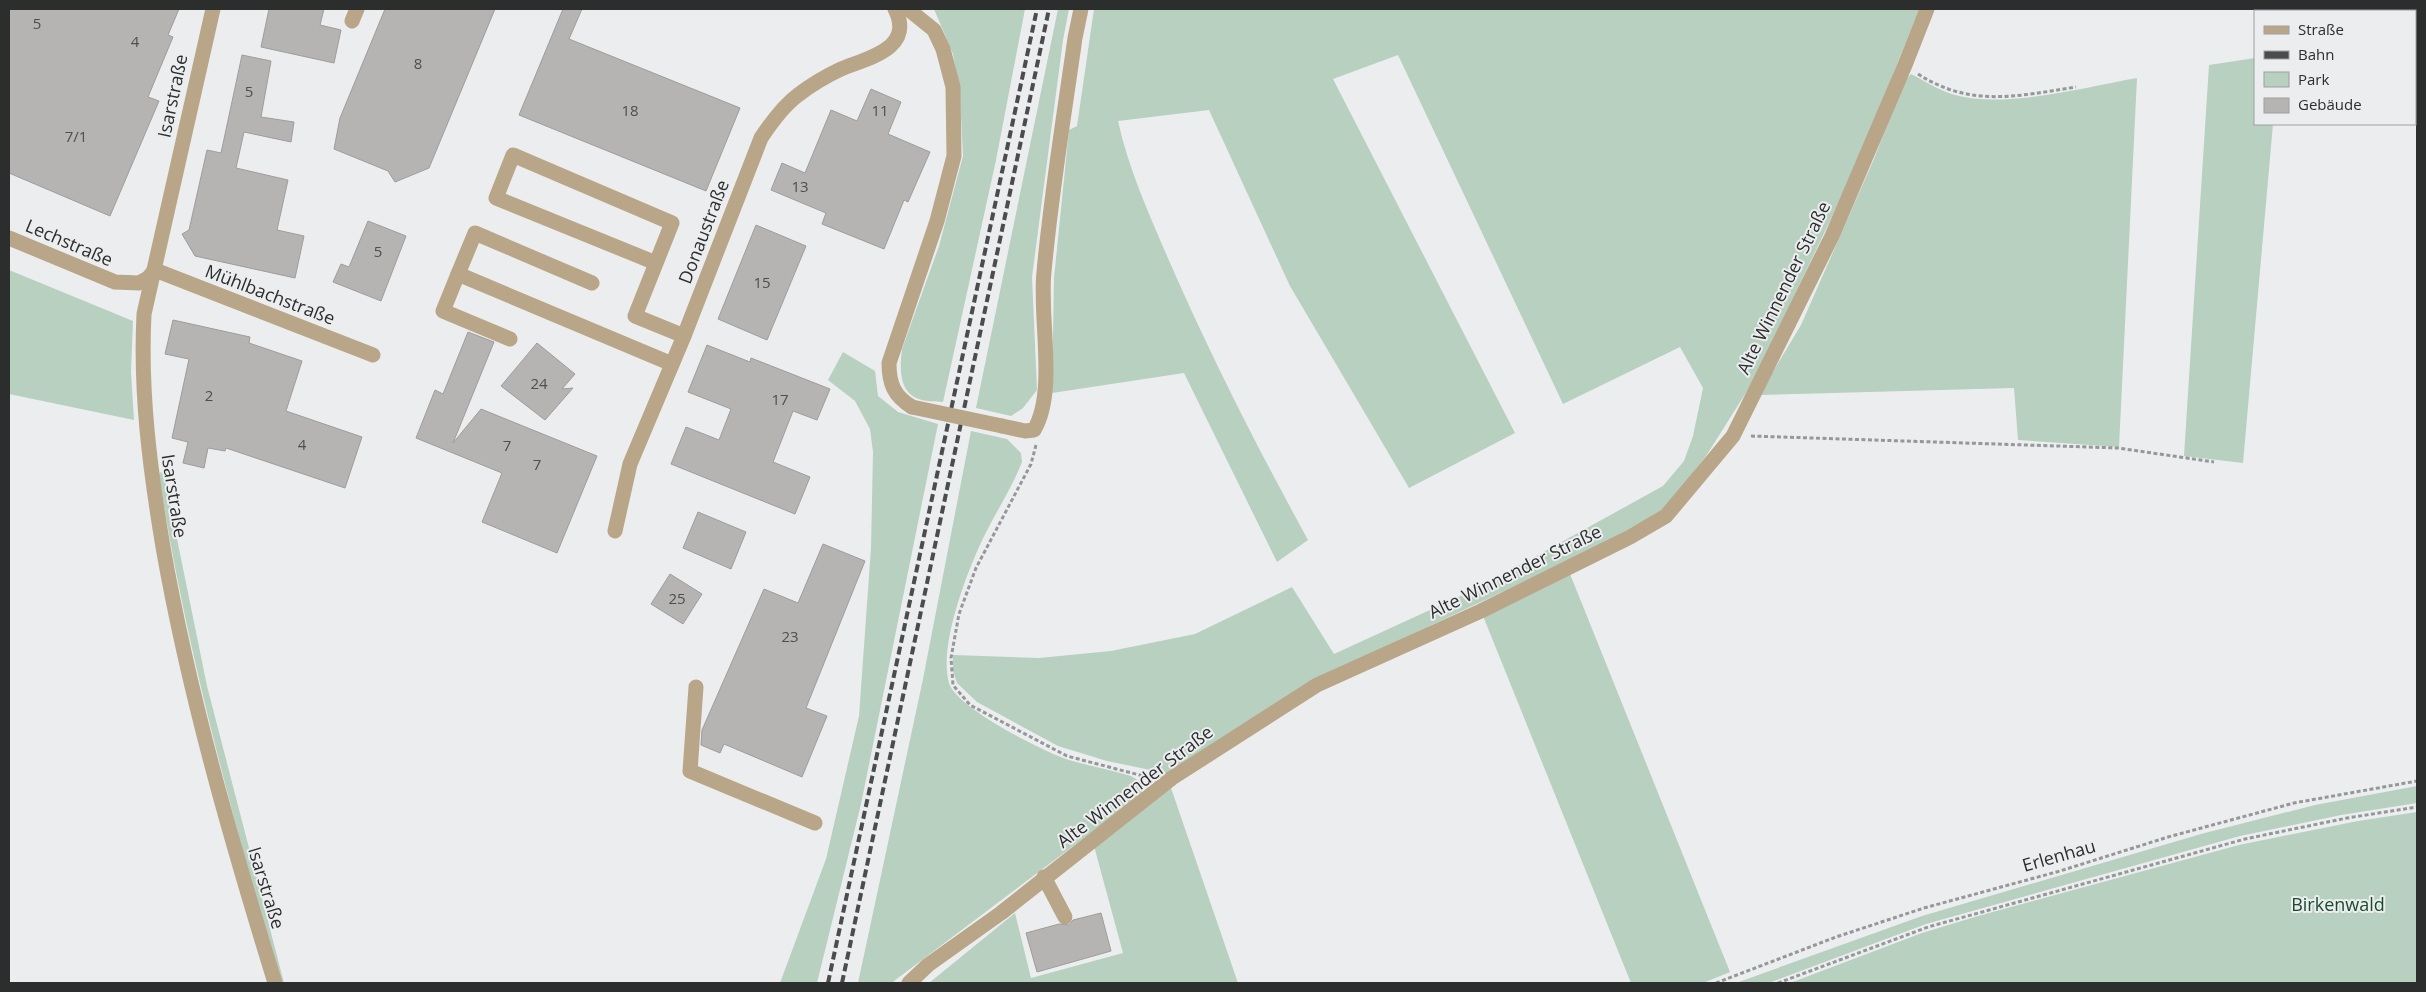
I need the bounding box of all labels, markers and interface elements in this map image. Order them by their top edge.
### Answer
legend [2254,10,2416,125]
house number: 5 [33,13,41,33]
text: Straße [2298,19,2344,39]
house number: 4 [131,31,140,51]
text: Bahn [2298,44,2334,64]
street label: Isarstraße [151,52,193,140]
house number: 8 [414,53,422,73]
text: Park [2298,69,2329,89]
house number: 5 [245,81,253,101]
text: Gebäude [2298,94,2362,114]
house number: 18 [621,100,639,120]
house number: 11 [871,100,889,120]
house number: 7/1 [65,126,87,146]
street label: Donaustraße [672,176,734,287]
house number: 13 [791,176,809,196]
street label: Alte Winnender Straße [1731,197,1835,378]
street label: Lechstraße [22,213,117,271]
house number: 5 [374,241,382,261]
street label: Mühlbachstraße [202,258,339,330]
house number: 15 [753,272,771,292]
house number: 24 [530,373,548,393]
house number: 2 [205,385,213,405]
house number: 17 [771,389,789,409]
house number: 4 [298,434,307,454]
house number: 7 [503,435,511,455]
street label: Isarstraße [157,452,193,540]
house number: 7 [533,454,541,474]
street label: Alte Winnender Straße [1424,519,1605,623]
house number: 25 [668,588,686,608]
house number: 23 [781,626,799,646]
street label: Alte Winnender Straße [1051,720,1217,853]
street label: Erlenhau [2019,833,2098,877]
street label: Isarstraße [243,844,291,932]
park label: Birkenwald [2291,892,2385,916]

